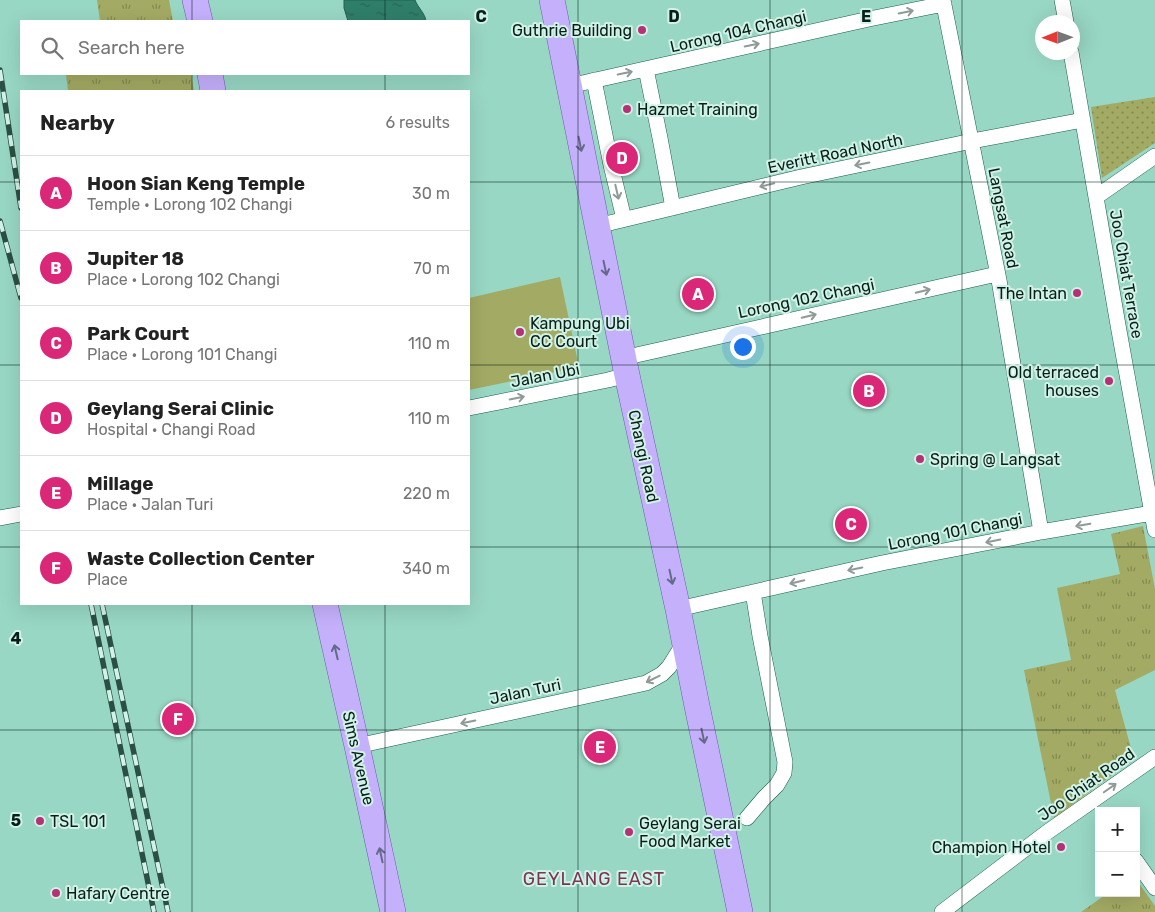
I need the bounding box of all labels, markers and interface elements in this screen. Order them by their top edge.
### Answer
text: C [475,7,487,26]
street label: Lorong 104 Changi [668,7,808,56]
text: D [668,7,680,26]
text: E [861,7,871,26]
one-way arrow [898,7,914,16]
north arrow [1035,15,1080,60]
search box [20,20,470,75]
place label: Guthrie Building [512,21,632,40]
marker: Guthrie Building [636,24,648,36]
icon: search [38,34,66,62]
text: Search here [78,36,185,59]
one-way arrow [743,40,759,49]
one-way arrow [617,68,633,77]
place label: Hazmet Training [637,100,758,119]
marker: Hazmet Training [621,103,633,115]
text: Nearby [40,110,115,135]
text: 6 results [385,113,450,132]
street label: Everitt Road North [766,130,904,177]
one-way arrow [576,136,585,152]
pin: D [606,139,638,177]
one-way arrow [855,160,871,169]
street label: Langsat Road [984,166,1023,270]
text: Hoon Sian Keng Temple [87,172,305,195]
one-way arrow [759,181,775,190]
text: A [50,184,62,203]
text: 30 m [412,184,450,203]
one-way arrow [613,184,622,200]
text: Temple · Lorong 102 Changi [87,195,292,214]
street label: Joo Chiat Terrace [1106,208,1147,340]
text: Jupiter 18 [87,247,184,270]
text: B [50,259,62,278]
text: 70 m [413,259,450,278]
one-way arrow [601,260,611,276]
text: Place · Lorong 102 Changi [87,270,280,289]
pin: A [682,275,714,313]
street label: Lorong 102 Changi [736,275,876,322]
place label: The Intan [997,284,1067,303]
one-way arrow [915,285,931,295]
marker: The Intan [1071,287,1083,299]
one-way arrow [801,311,817,320]
place label: Kampung Ubi CC Court [530,314,630,351]
text: Park Court [87,322,189,345]
marker: Kampung Ubi CC Court [514,326,526,338]
text: C [50,334,62,353]
text: 110 m [408,334,450,353]
your location [730,334,756,360]
text: Place · Lorong 101 Changi [87,345,277,364]
street label: Jalan Ubi [509,360,581,391]
place label: Old terraced houses [1008,363,1099,400]
pin: B [853,372,885,410]
marker: Old terraced houses [1103,375,1115,387]
one-way arrow [508,393,524,403]
text: Geylang Serai Clinic [87,397,274,420]
street label: Changi Road [624,408,663,504]
text: D [50,409,62,428]
text: 110 m [408,409,450,428]
text: Hospital · Changi Road [87,420,255,439]
place label: Spring @ Langsat [930,450,1060,469]
marker: Spring @ Langsat [914,453,926,465]
text: Millage [87,472,154,495]
text: E [51,484,61,503]
text: 220 m [403,484,450,503]
text: Place · Jalan Turi [87,495,213,514]
pin: C [835,505,867,543]
street label: Lorong 101 Changi [886,509,1024,554]
one-way arrow [1075,520,1091,530]
one-way arrow [985,537,1001,547]
text: Waste Collection Center [87,547,314,570]
text: F [51,559,61,578]
text: 340 m [402,559,450,578]
one-way arrow [848,564,864,574]
one-way arrow [667,569,676,585]
text: Place [87,570,128,589]
one-way arrow [789,578,805,587]
text: 4 [11,629,22,648]
one-way arrow [331,645,340,661]
one-way arrow [645,674,660,684]
street label: Jalan Turi [488,675,562,708]
pin: F [162,700,194,738]
street label: Sims Avenue [338,709,379,807]
one-way arrow [461,717,477,727]
one-way arrow [699,727,708,743]
pin: E [584,728,616,766]
street label: Joo Chiat Road [1034,744,1138,825]
one-way arrow [1103,783,1117,793]
map controls [1095,807,1140,897]
button: + [1095,807,1140,852]
text: 5 [11,811,21,830]
place label: TSL 101 [50,812,106,831]
place label: Geylang Serai Food Market [639,814,741,851]
marker: TSL 101 [34,815,46,827]
marker: Geylang Serai Food Market [623,826,635,838]
place label: Champion Hotel [932,838,1051,857]
marker: Champion Hotel [1055,841,1067,853]
one-way arrow [376,847,385,863]
button: − [1095,852,1140,897]
district label: GEYLANG EAST [523,868,665,890]
place label: Hafary Centre [66,884,170,903]
marker: Hafary Centre [50,887,62,899]

